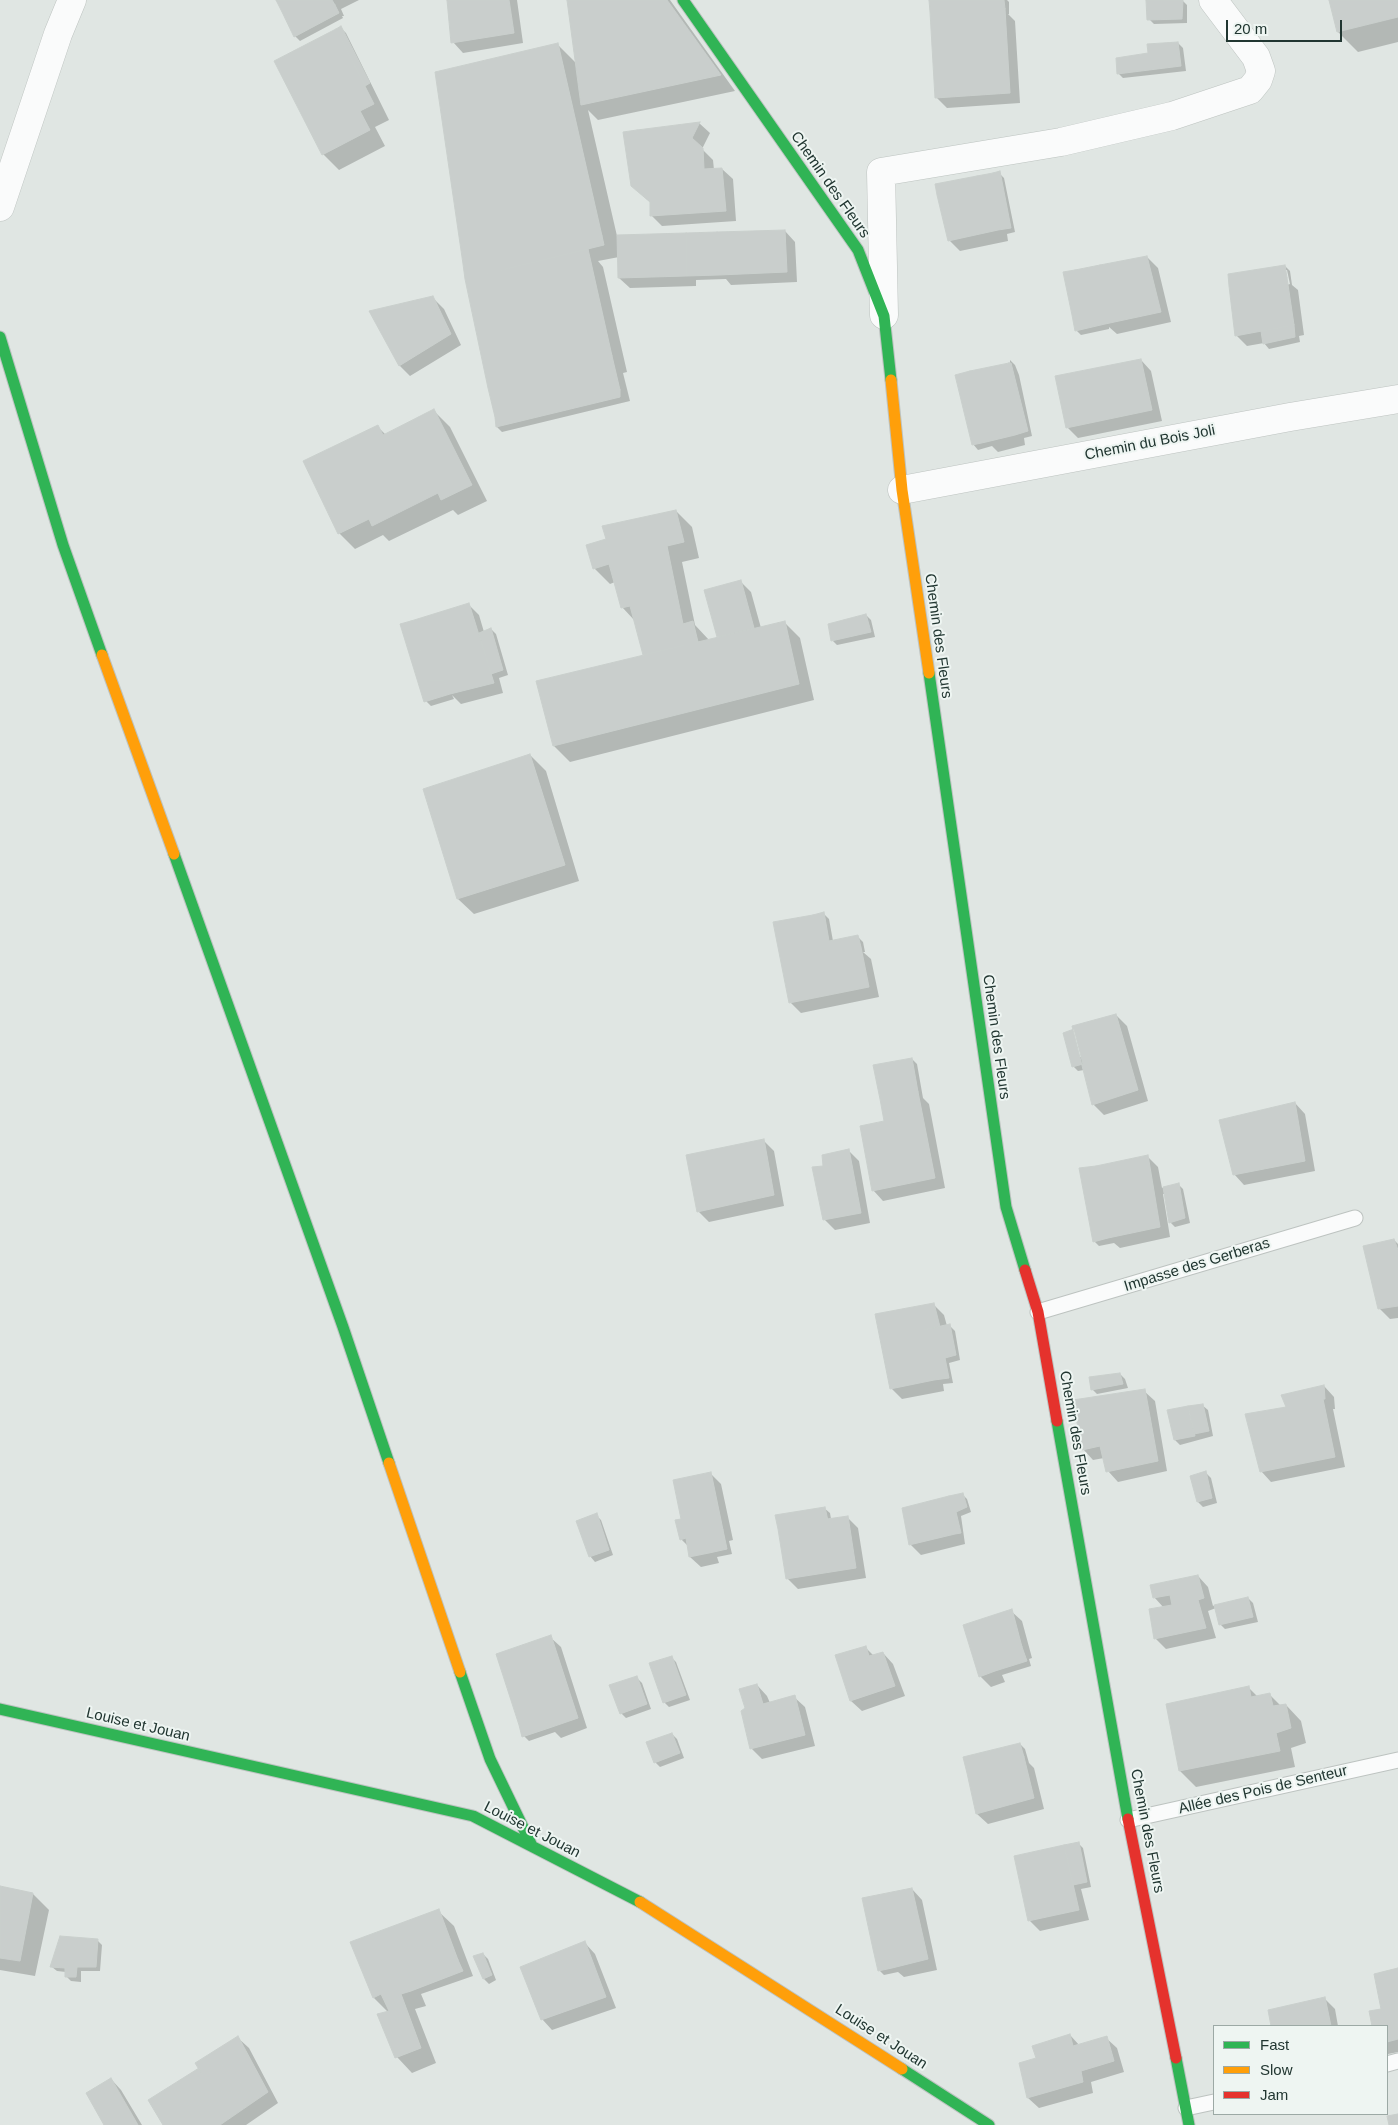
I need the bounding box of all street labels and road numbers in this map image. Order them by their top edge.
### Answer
street label: Chemin des Fleurs [787,128,873,242]
street label: Chemin du Bois Joli [1083,422,1217,464]
street label: Chemin des Fleurs [920,572,956,700]
street label: Chemin des Fleurs [978,973,1014,1101]
street label: Impasse des Gerberas [1122,1234,1272,1296]
street label: Chemin des Fleurs [1055,1369,1095,1497]
street label: Louise et Jouan [84,1704,192,1746]
street label: Allée des Pois de Senteur [1177,1762,1349,1818]
street label: Chemin des Fleurs [1126,1767,1168,1895]
street label: Louise et Jouan [481,1798,583,1862]
street label: Louise et Jouan [832,2001,930,2073]

